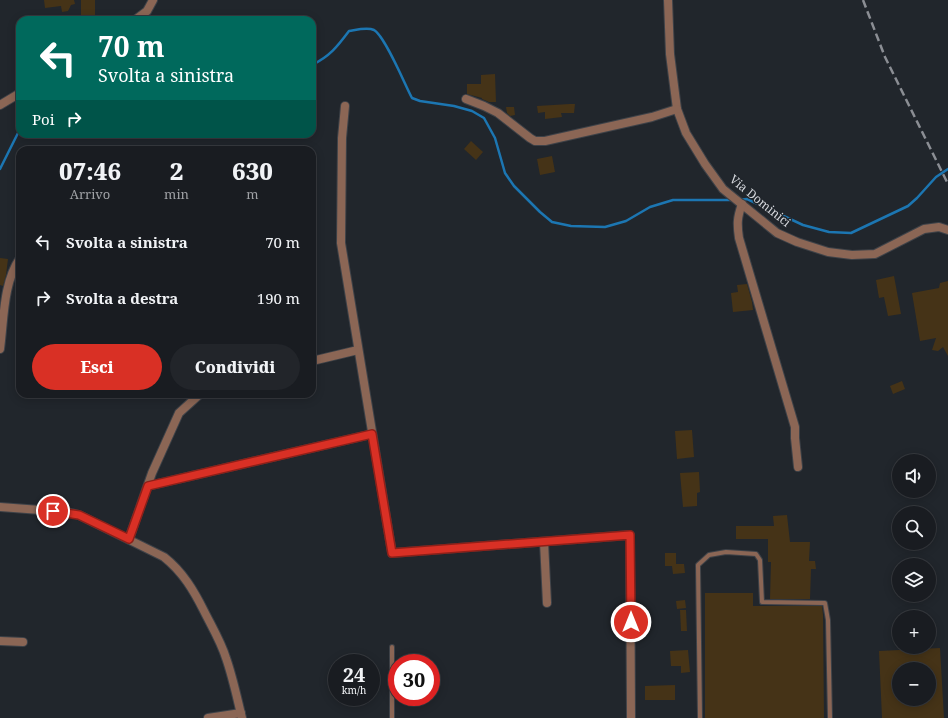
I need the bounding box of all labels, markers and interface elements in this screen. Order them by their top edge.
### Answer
text: 70 m [98,27,165,65]
icon: left [32,32,84,84]
text: Svolta a sinistra [98,63,234,87]
icon: right [63,108,85,130]
text: Poi [32,109,55,129]
text: 07:46 [59,154,121,187]
text: 2 [170,154,183,187]
text: 630 [232,154,273,187]
street label: Via Dominici [726,171,795,231]
text: Arrivo [70,185,110,203]
text: min [164,185,189,203]
text: m [246,185,259,203]
icon: left [32,231,54,253]
text: Svolta a sinistra [66,232,188,252]
text: 70 m [265,232,300,252]
icon: right [32,287,54,309]
text: Svolta a destra [66,288,178,308]
text: 190 m [257,288,300,308]
button: Esci [32,344,162,390]
button: Condividi [170,344,300,390]
map controls [892,454,936,706]
button: sound [892,454,936,498]
pin [36,494,70,528]
icon: arrive [42,500,64,522]
button: search [892,506,936,550]
button: layers [892,558,936,602]
position arrow [610,601,652,643]
button: + [892,610,936,654]
speed limit sign: 30 [388,654,440,706]
text: 24 [343,661,365,688]
button: − [892,662,936,706]
text: km/h [342,683,366,697]

